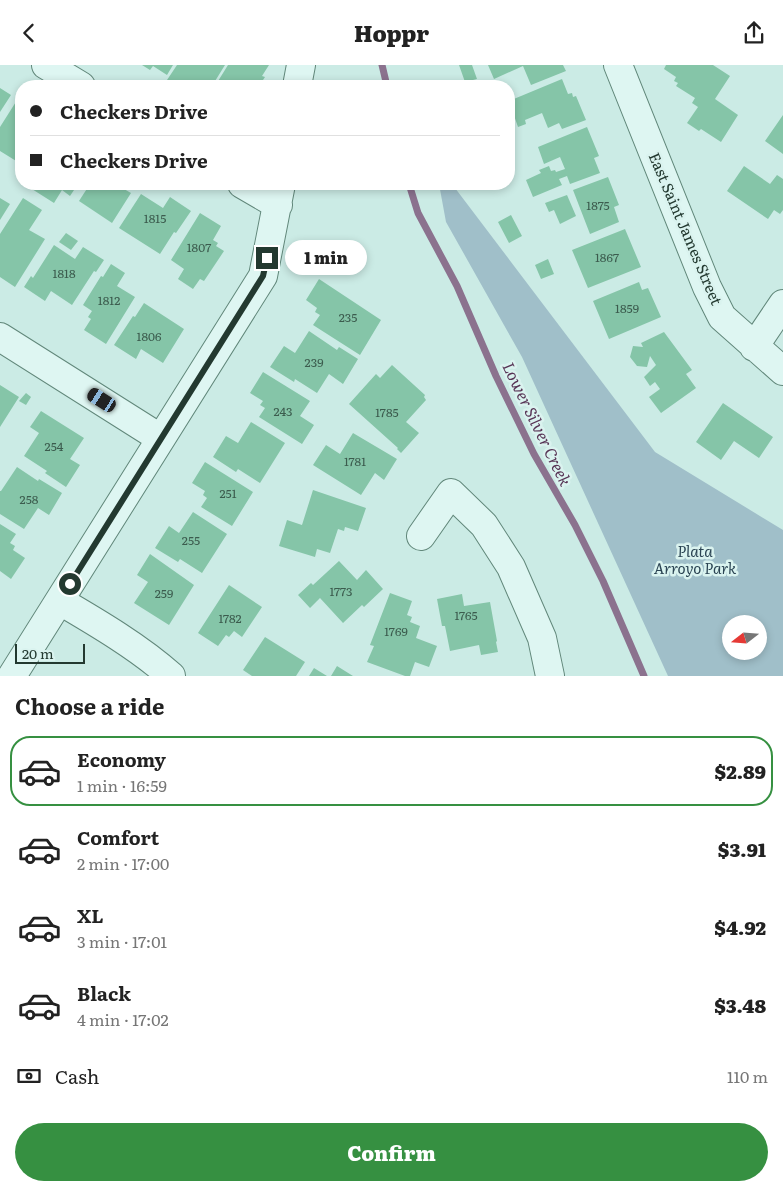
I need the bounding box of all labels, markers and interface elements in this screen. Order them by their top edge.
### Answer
text: Hoppr [354,16,429,49]
icon: back [15,19,43,47]
icon: share [740,19,768,47]
text: Checkers Drive [60,97,208,125]
text: Checkers Drive [60,146,208,174]
street label: East Saint James Street [644,148,729,308]
house number: 1875 [586,196,610,214]
house number: 1815 [144,209,166,227]
house number: 1807 [187,238,211,256]
callout: 1 min [284,241,367,275]
text: 1 min [304,245,348,269]
route end [256,247,278,269]
house number: 1867 [595,248,619,266]
house number: 1818 [53,264,76,282]
house number: 1812 [98,291,120,309]
house number: 1859 [615,299,639,317]
house number: 235 [339,308,357,326]
house number: 1806 [137,327,162,345]
house number: 239 [305,353,323,371]
water label: Lower Silver Creek [497,358,578,490]
car [85,386,118,414]
house number: 243 [273,402,293,420]
house number: 1785 [375,403,399,421]
house number: 254 [45,437,64,455]
house number: 1781 [344,452,366,470]
house number: 251 [219,484,237,502]
house number: 258 [20,490,39,508]
house number: 255 [182,531,200,549]
park label: Plata Arroyo Park [654,539,737,579]
route start [59,573,81,595]
house number: 1773 [329,582,353,600]
house number: 259 [155,584,173,602]
house number: 1765 [454,606,478,624]
house number: 1782 [218,609,242,627]
north arrow [722,615,768,660]
map controls [722,615,767,660]
house number: 1769 [384,622,408,640]
scale bar [15,641,85,664]
text: 20 m [22,643,54,663]
text: Choose a ride [15,689,164,722]
text: Economy [77,745,166,773]
icon: car [17,749,62,794]
text: $2.89 [715,757,766,785]
text: 1 min · 16:59 [77,773,167,797]
text: Comfort [77,823,159,851]
icon: car [17,827,62,872]
text: $3.91 [718,835,766,863]
text: 2 min · 17:00 [77,851,169,875]
text: XL [77,901,104,929]
icon: car [17,905,62,950]
text: $4.92 [714,913,766,941]
text: 3 min · 17:01 [77,929,167,953]
text: Black [77,979,131,1007]
icon: car [17,983,62,1028]
text: $3.48 [714,991,766,1019]
text: 4 min · 17:02 [77,1007,169,1031]
icon: cash [15,1062,43,1090]
text: Cash [55,1062,99,1090]
text: 110 m [727,1064,768,1088]
button: Confirm [15,1123,768,1181]

